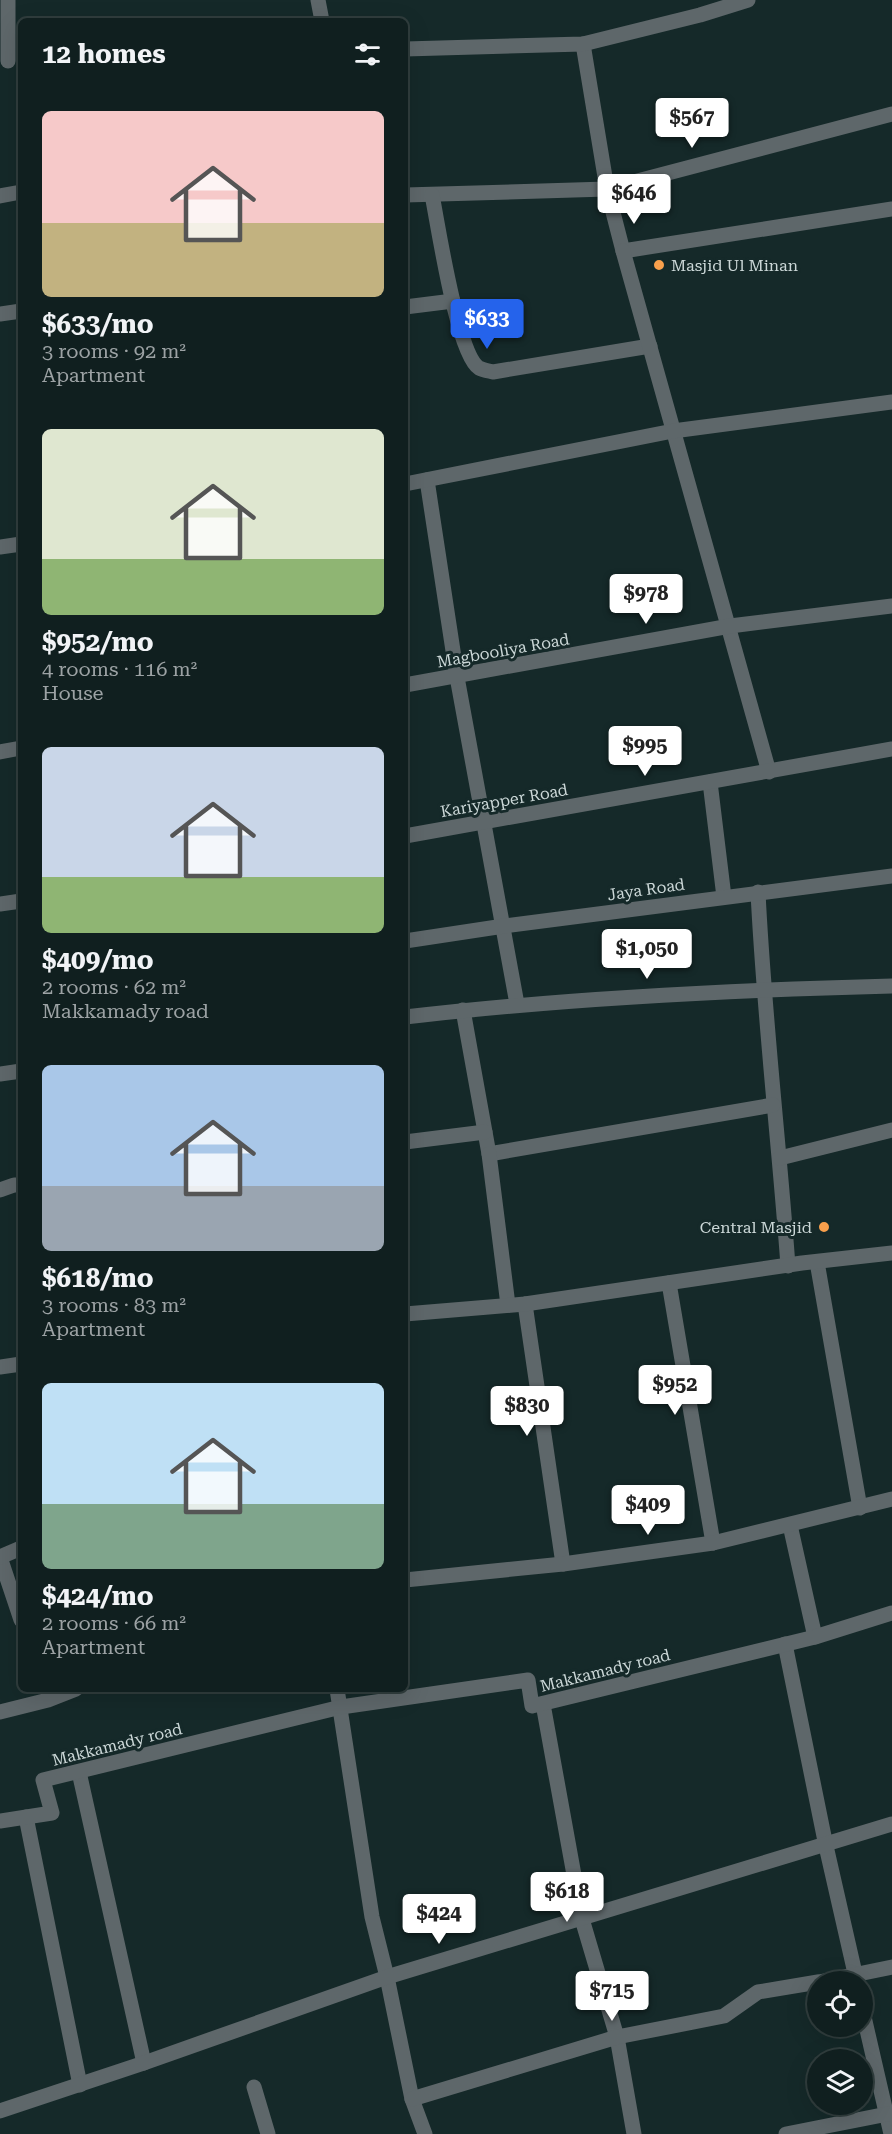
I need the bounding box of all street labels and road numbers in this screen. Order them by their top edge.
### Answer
street label: Magbooliya Road [435,629,571,671]
street label: Kariyapper Road [439,780,569,821]
street label: Jaya Road [606,875,686,904]
street label: Makkamady road [538,1645,672,1696]
street label: Makkamady road [50,1719,184,1770]

